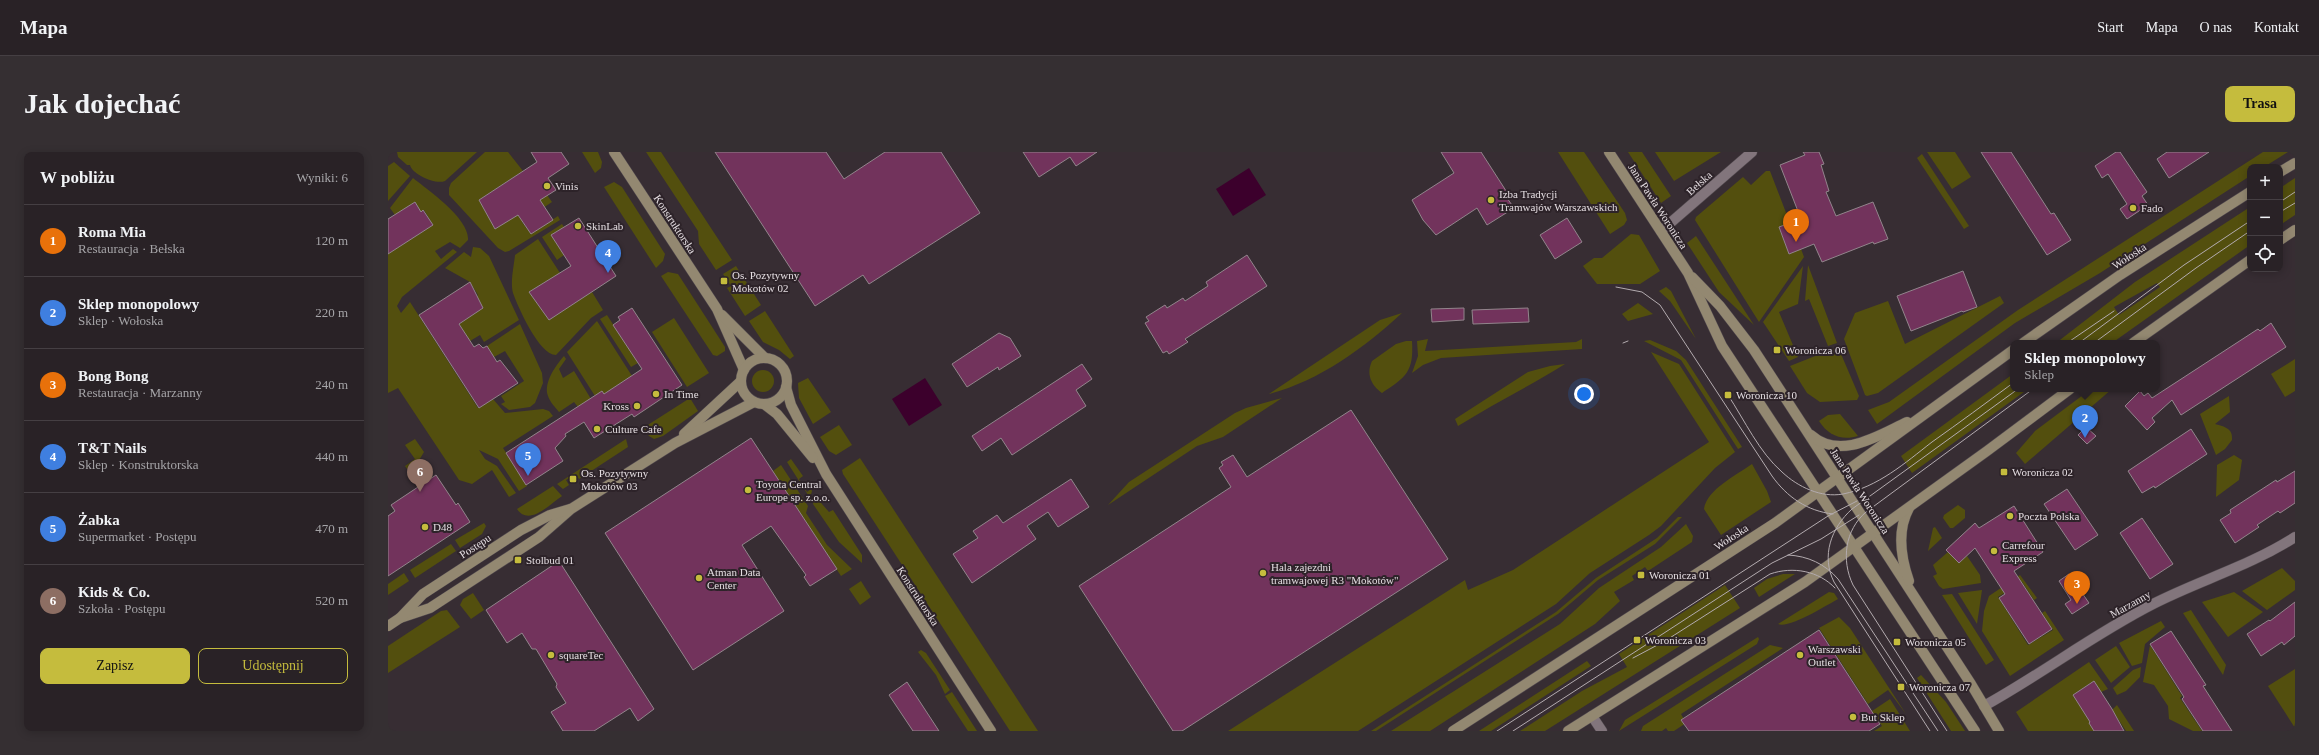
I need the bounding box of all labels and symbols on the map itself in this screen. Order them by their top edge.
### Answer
street label: Jana Pawła Woronicza [1626,161,1690,251]
street label: Bełska [1684,168,1714,197]
place label: Vinis [555,180,578,192]
marker: Vinis [542,181,552,191]
place label: Izba Tradycji Tramwajów Warszawskich [1499,188,1618,213]
street label: Konstruktorska [651,192,699,256]
marker: Izba Tradycji Tramwajów Warszawskich [1486,195,1496,205]
place label: Fado [2141,202,2164,214]
marker: Fado [2128,203,2138,213]
pin: 1 [1783,209,1809,242]
place label: SkinLab [586,220,624,232]
marker: SkinLab [573,221,583,231]
pin: 4 [595,240,621,273]
street label: Wołoska [2110,240,2148,271]
place label: Os. Pozytywny Mokotów 02 [732,269,800,294]
marker: Os. Pozytywny Mokotów 02 [719,276,729,286]
place label: Woronicza 06 [1785,344,1847,356]
marker: Woronicza 06 [1772,345,1782,355]
your location [1574,384,1594,404]
place label: In Time [664,388,699,400]
marker: In Time [651,389,661,399]
place label: Woronicza 10 [1736,389,1798,401]
marker: Woronicza 10 [1723,390,1733,400]
place label: Kross [603,400,629,412]
marker: Kross [632,401,642,411]
pin: 2 [2072,405,2098,438]
place label: Culture Cafe [605,423,662,435]
marker: Culture Cafe [592,424,602,434]
pin: 5 [515,443,541,476]
street label: Jana Pawła Woronicza [1828,446,1892,536]
pin: 6 [407,459,433,492]
place label: Woronicza 02 [2012,466,2073,478]
place label: Os. Pozytywny Mokotów 03 [581,467,649,492]
marker: Woronicza 02 [1999,467,2009,477]
marker: Os. Pozytywny Mokotów 03 [568,474,578,484]
place label: Toyota Central Europe sp. z.o.o. [756,478,830,503]
marker: Toyota Central Europe sp. z.o.o. [743,485,753,495]
place label: Poczta Polska [2018,510,2080,522]
marker: Poczta Polska [2005,511,2015,521]
place label: D48 [433,521,452,533]
street label: Wołoska [1712,521,1750,552]
marker: D48 [420,522,430,532]
street label: Postępu [457,531,493,561]
place label: Carrefour Express [2002,539,2045,564]
marker: Carrefour Express [1989,546,1999,556]
place label: Stolbud 01 [526,554,574,566]
marker: Stolbud 01 [513,555,523,565]
place label: Hala zajezdni tramwajowej R3 "Mokotów" [1271,561,1399,586]
street label: Konstruktorska [894,564,942,628]
place label: Atman Data Center [707,566,761,591]
marker: Hala zajezdni tramwajowej R3 "Mokotów" [1258,568,1268,578]
place label: Woronicza 01 [1649,569,1710,581]
marker: Woronicza 01 [1636,570,1646,580]
pin: 3 [2064,571,2090,604]
marker: Atman Data Center [694,573,704,583]
street label: Marzanny [2108,588,2153,620]
place label: Woronicza 03 [1645,634,1707,646]
marker: Woronicza 03 [1632,635,1642,645]
place label: Woronicza 05 [1905,636,1967,648]
marker: Woronicza 05 [1892,637,1902,647]
place label: Warszawski Outlet [1808,643,1861,668]
place label: squareTec [559,649,604,661]
marker: squareTec [546,650,556,660]
marker: Warszawski Outlet [1795,650,1805,660]
place label: Woronicza 07 [1909,681,1971,693]
marker: Woronicza 07 [1896,682,1906,692]
place label: But Sklep [1861,711,1905,723]
marker: But Sklep [1848,712,1858,722]

